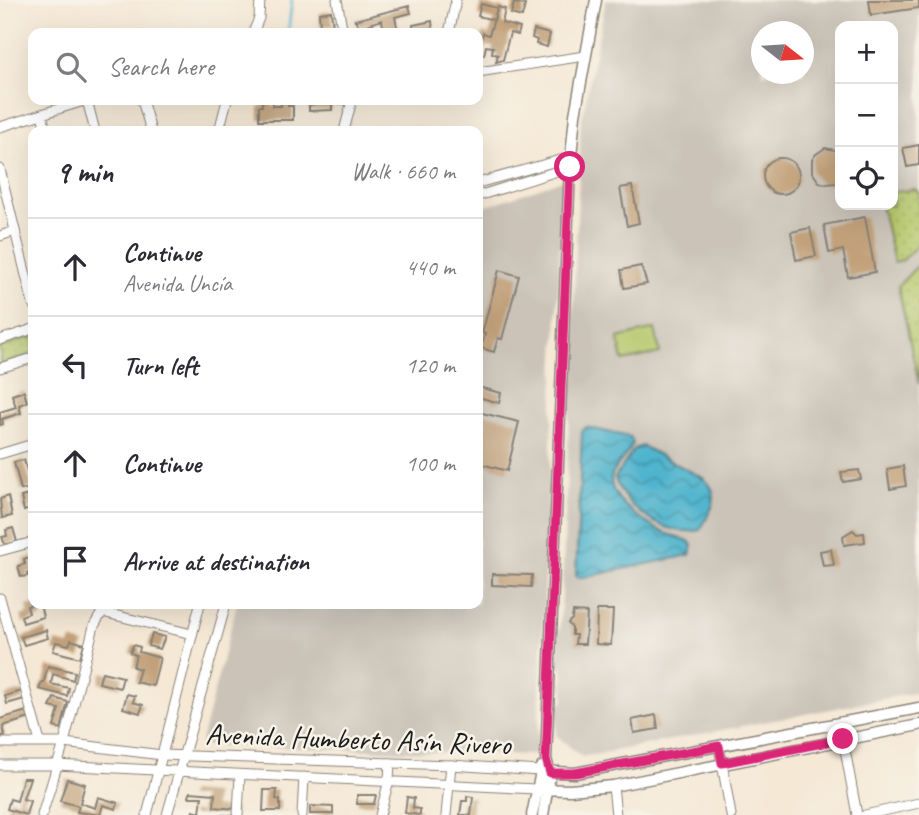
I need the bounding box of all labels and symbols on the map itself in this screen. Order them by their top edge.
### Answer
north arrow [751,21,814,84]
route start [554,151,585,182]
street label: Avenida Humberto Asín Rivero [205,715,513,763]
route end [827,723,858,754]

